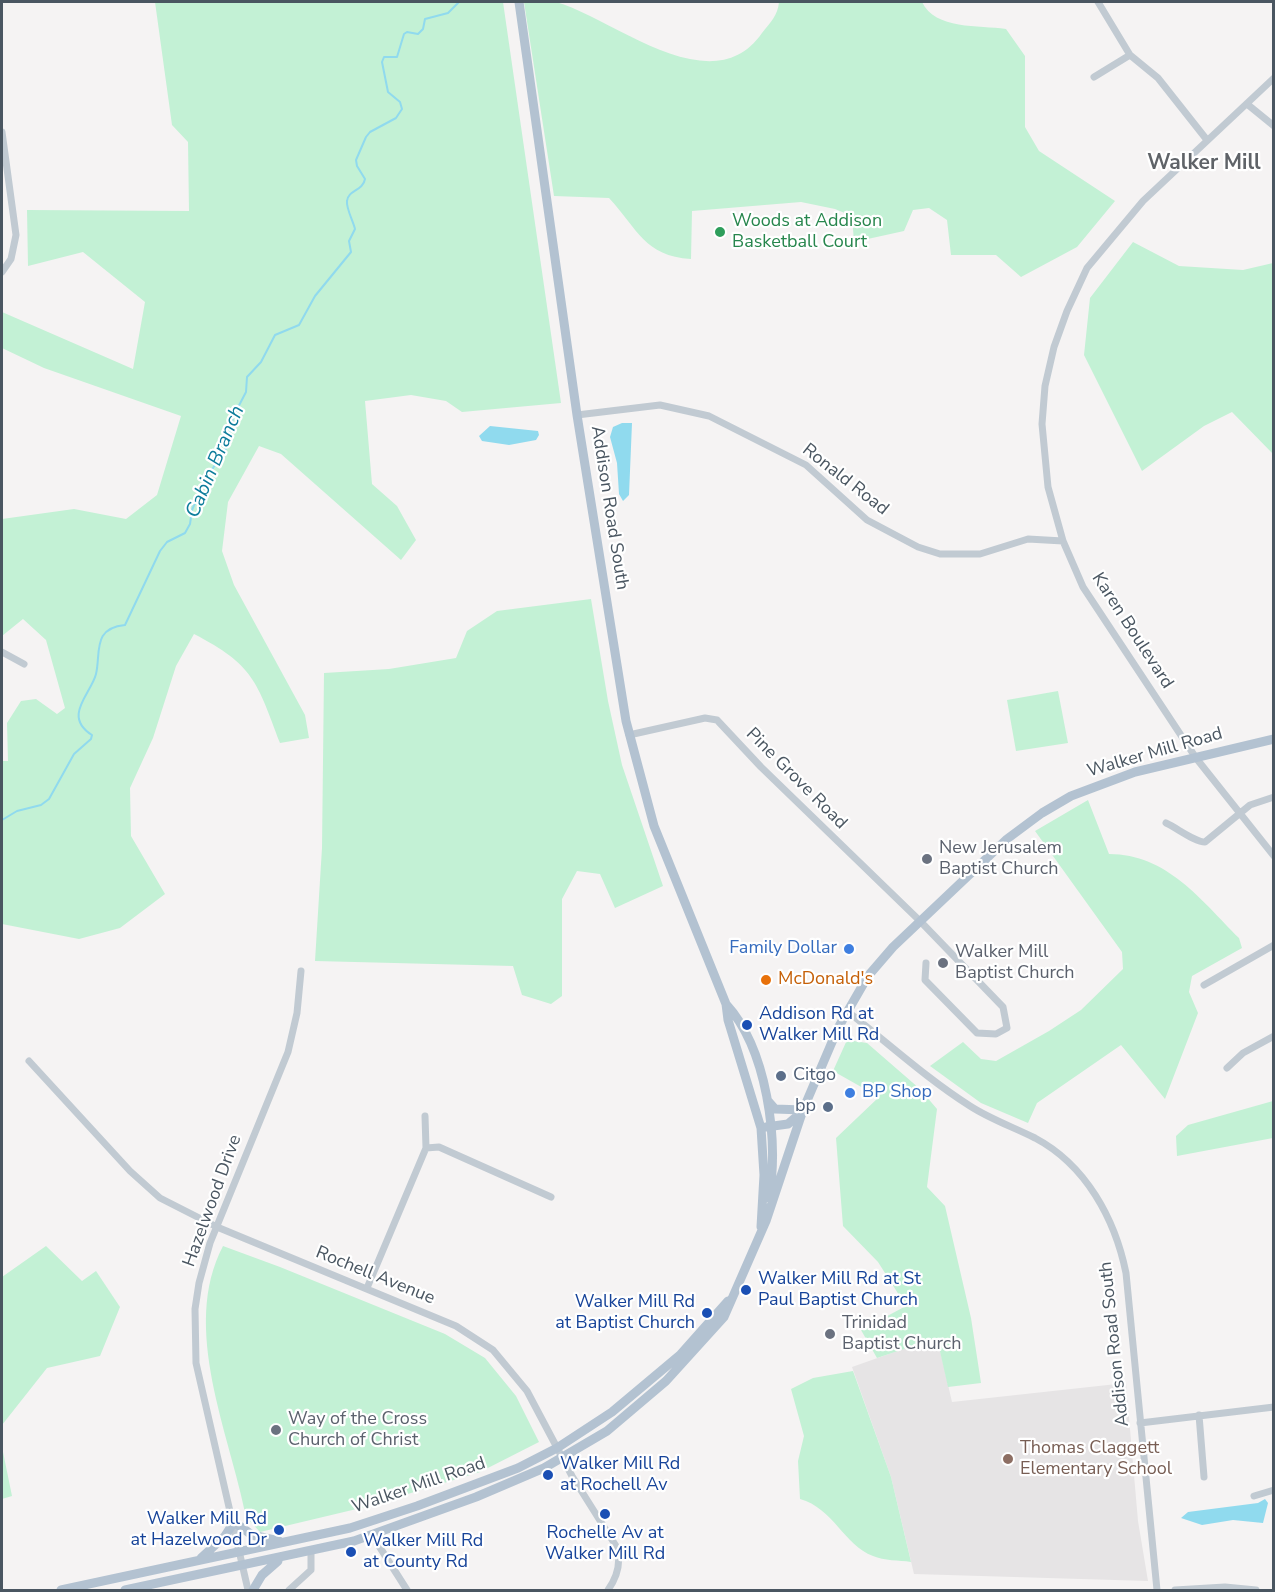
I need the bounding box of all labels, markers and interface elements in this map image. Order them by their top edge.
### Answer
district label: Walker Mill [1147,151,1261,177]
place label: Woods at Addison Basketball Court [732,211,882,254]
marker: Woods at Addison Basketball Court [713,225,727,239]
water label: Cabin Branch [182,402,250,522]
street label: Addison Road South [585,424,633,592]
street label: Ronald Road [797,440,893,520]
street label: Karen Boulevard [1086,569,1178,693]
street label: Walker Mill Road [1085,723,1225,783]
street label: Pine Grove Road [741,724,851,834]
place label: New Jerusalem Baptist Church [939,838,1062,880]
marker: New Jerusalem Baptist Church [920,852,934,866]
place label: Family Dollar [729,938,837,960]
marker: Family Dollar [842,942,856,956]
place label: Walker Mill Baptist Church [955,942,1074,984]
marker: Walker Mill Baptist Church [936,956,950,970]
place label: McDonald's [778,969,873,991]
marker: McDonald's [759,973,773,987]
place label: Addison Rd at Walker Mill Rd [759,1004,879,1046]
marker: Addison Rd at Walker Mill Rd [740,1018,754,1032]
place label: Citgo [793,1065,836,1087]
marker: Citgo [774,1069,788,1083]
place label: BP Shop [862,1082,932,1104]
marker: BP Shop [843,1086,857,1100]
place label: bp [795,1096,816,1118]
marker: bp [821,1100,835,1114]
street label: Hazelwood Drive [179,1132,247,1270]
street label: Rochell Avenue [312,1242,438,1310]
street label: Addison Road South [1096,1260,1134,1428]
place label: Walker Mill Rd at St Paul Baptist Church [758,1269,921,1312]
marker: Walker Mill Rd at St Paul Baptist Church [739,1283,753,1297]
place label: Walker Mill Rd at Baptist Church [555,1292,695,1334]
marker: Walker Mill Rd at Baptist Church [700,1306,714,1320]
place label: Trinidad Baptist Church [842,1313,961,1356]
marker: Trinidad Baptist Church [823,1327,837,1341]
place label: Way of the Cross Church of Christ [288,1409,427,1452]
marker: Way of the Cross Church of Christ [269,1423,283,1437]
place label: Thomas Claggett Elementary School [1020,1438,1172,1480]
marker: Thomas Claggett Elementary School [1001,1452,1015,1466]
street label: Walker Mill Road [349,1453,489,1519]
place label: Walker Mill Rd at Rochell Av [560,1454,680,1496]
marker: Walker Mill Rd at Rochell Av [541,1468,555,1482]
marker: Rochelle Av at Walker Mill Rd [598,1507,612,1521]
place label: Walker Mill Rd at Hazelwood Dr [131,1509,267,1552]
marker: Walker Mill Rd at Hazelwood Dr [272,1523,286,1537]
place label: Rochelle Av at Walker Mill Rd [545,1523,665,1565]
place label: Walker Mill Rd at County Rd [363,1531,483,1574]
marker: Walker Mill Rd at County Rd [344,1545,358,1559]

